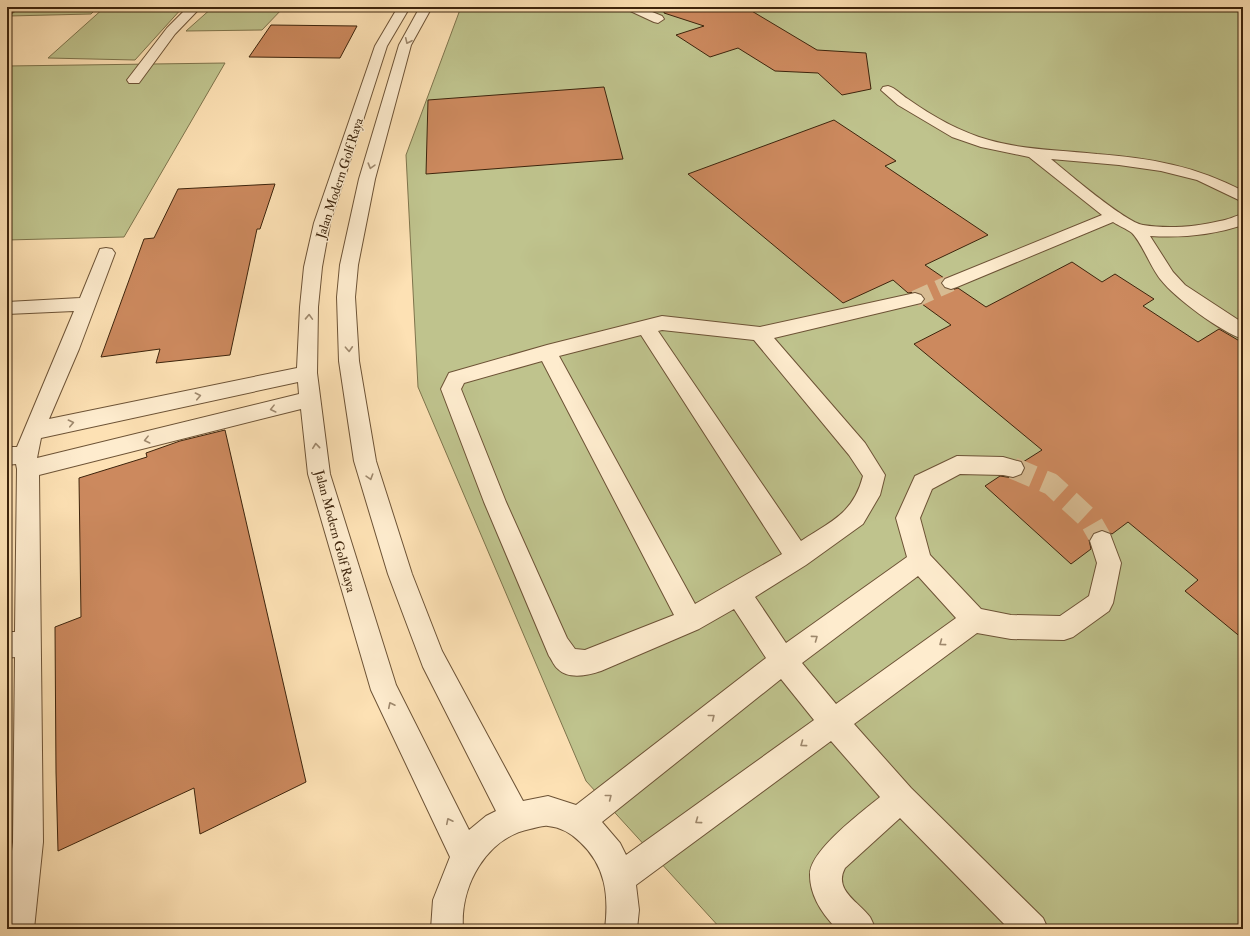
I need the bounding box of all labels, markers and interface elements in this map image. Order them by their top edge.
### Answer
one-way arrow [405,37,413,45]
street label: Jalan Modern Golf Raya [313,115,368,242]
one-way arrow [367,162,376,169]
one-way arrow [305,314,313,320]
one-way arrow [344,346,353,352]
one-way arrow [195,392,202,400]
one-way arrow [270,404,276,412]
one-way arrow [68,419,74,428]
one-way arrow [144,435,151,444]
one-way arrow [312,443,321,449]
street label: Jalan Modern Golf Raya [310,467,359,595]
one-way arrow [365,474,374,481]
one-way arrow [811,635,818,643]
one-way arrow [940,638,947,645]
one-way arrow [388,702,396,709]
one-way arrow [707,715,714,722]
one-way arrow [800,739,807,746]
one-way arrow [605,795,612,802]
one-way arrow [695,816,702,823]
one-way arrow [446,818,454,826]

